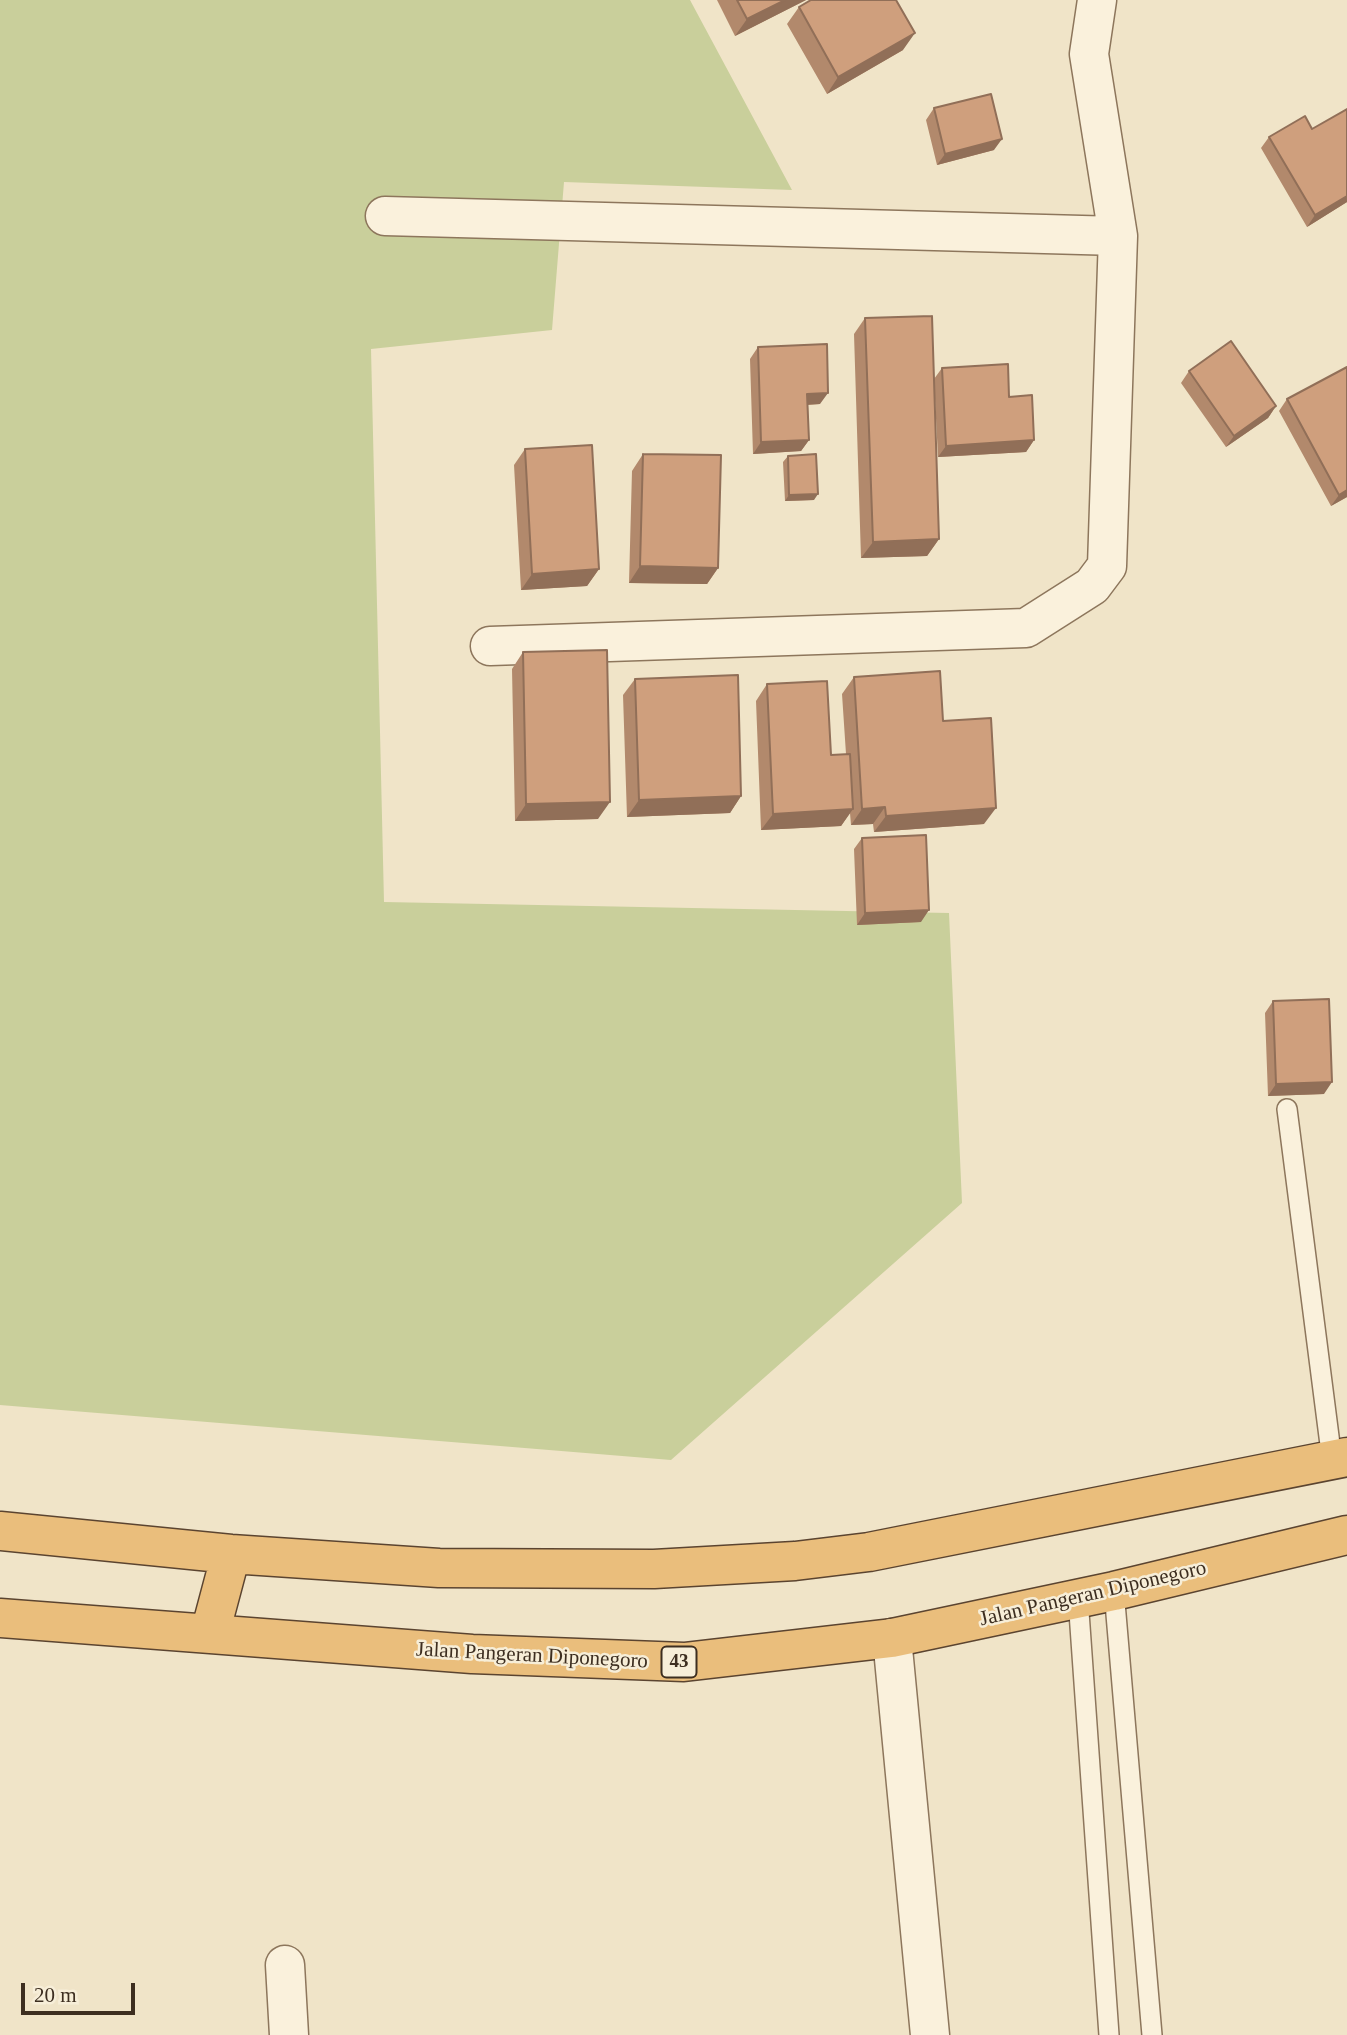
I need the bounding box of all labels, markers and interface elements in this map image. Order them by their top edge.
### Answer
street label: Jalan Pangeran Diponegoro [977,1556,1209,1632]
street label: Jalan Pangeran Diponegoro [415,1637,649,1675]
road number: 43 [662,1646,696,1678]
scale bar [24,1968,138,2012]
text: 20 m [34,1983,77,2007]

